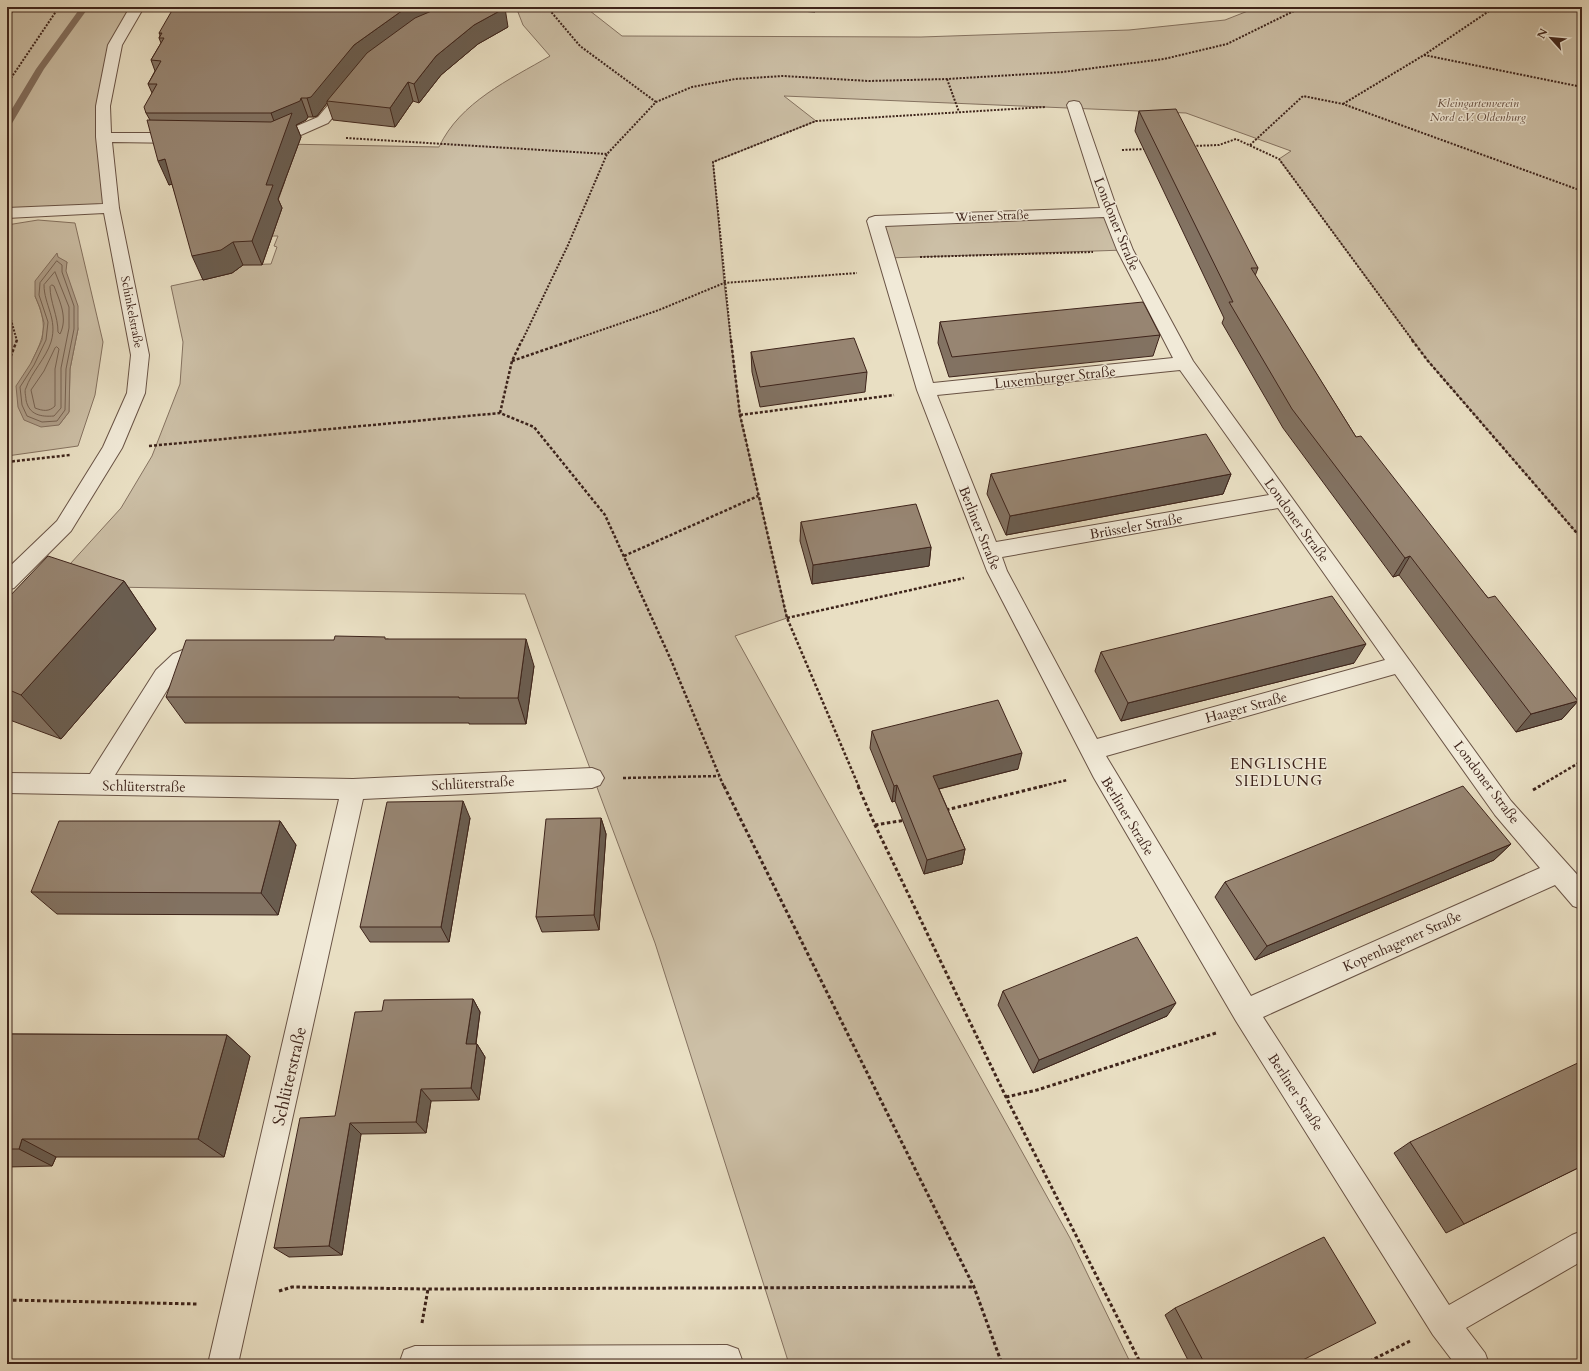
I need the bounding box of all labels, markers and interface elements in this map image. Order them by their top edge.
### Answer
north arrow [1531,18,1571,58]
text: N [1534,26,1552,41]
park label: Kleingartenverein Nord e.V. Oldenburg [1430,95,1527,125]
street label: Londoner Straße [1089,175,1144,274]
street label: Wiener Straße [954,207,1029,225]
street label: Schinkelstraße [117,275,147,349]
street label: Luxemburger Straße [993,362,1117,393]
street label: Londoner Straße [1260,474,1334,566]
street label: Berliner Straße [954,483,1005,573]
street label: Brüsseler Straße [1088,509,1184,544]
street label: Haager Straße [1203,687,1289,728]
street label: Londoner Straße [1449,737,1524,828]
district label: ENGLISCHE SIEDLUNG [1230,754,1328,791]
street label: Schlüterstraße [431,772,515,795]
street label: Berliner Straße [1097,773,1159,859]
street label: Schlüterstraße [102,776,186,797]
street label: Kopenhagener Straße [1340,907,1465,976]
street label: Schlüterstraße [267,1024,312,1128]
street label: Berliner Straße [1263,1050,1328,1135]

